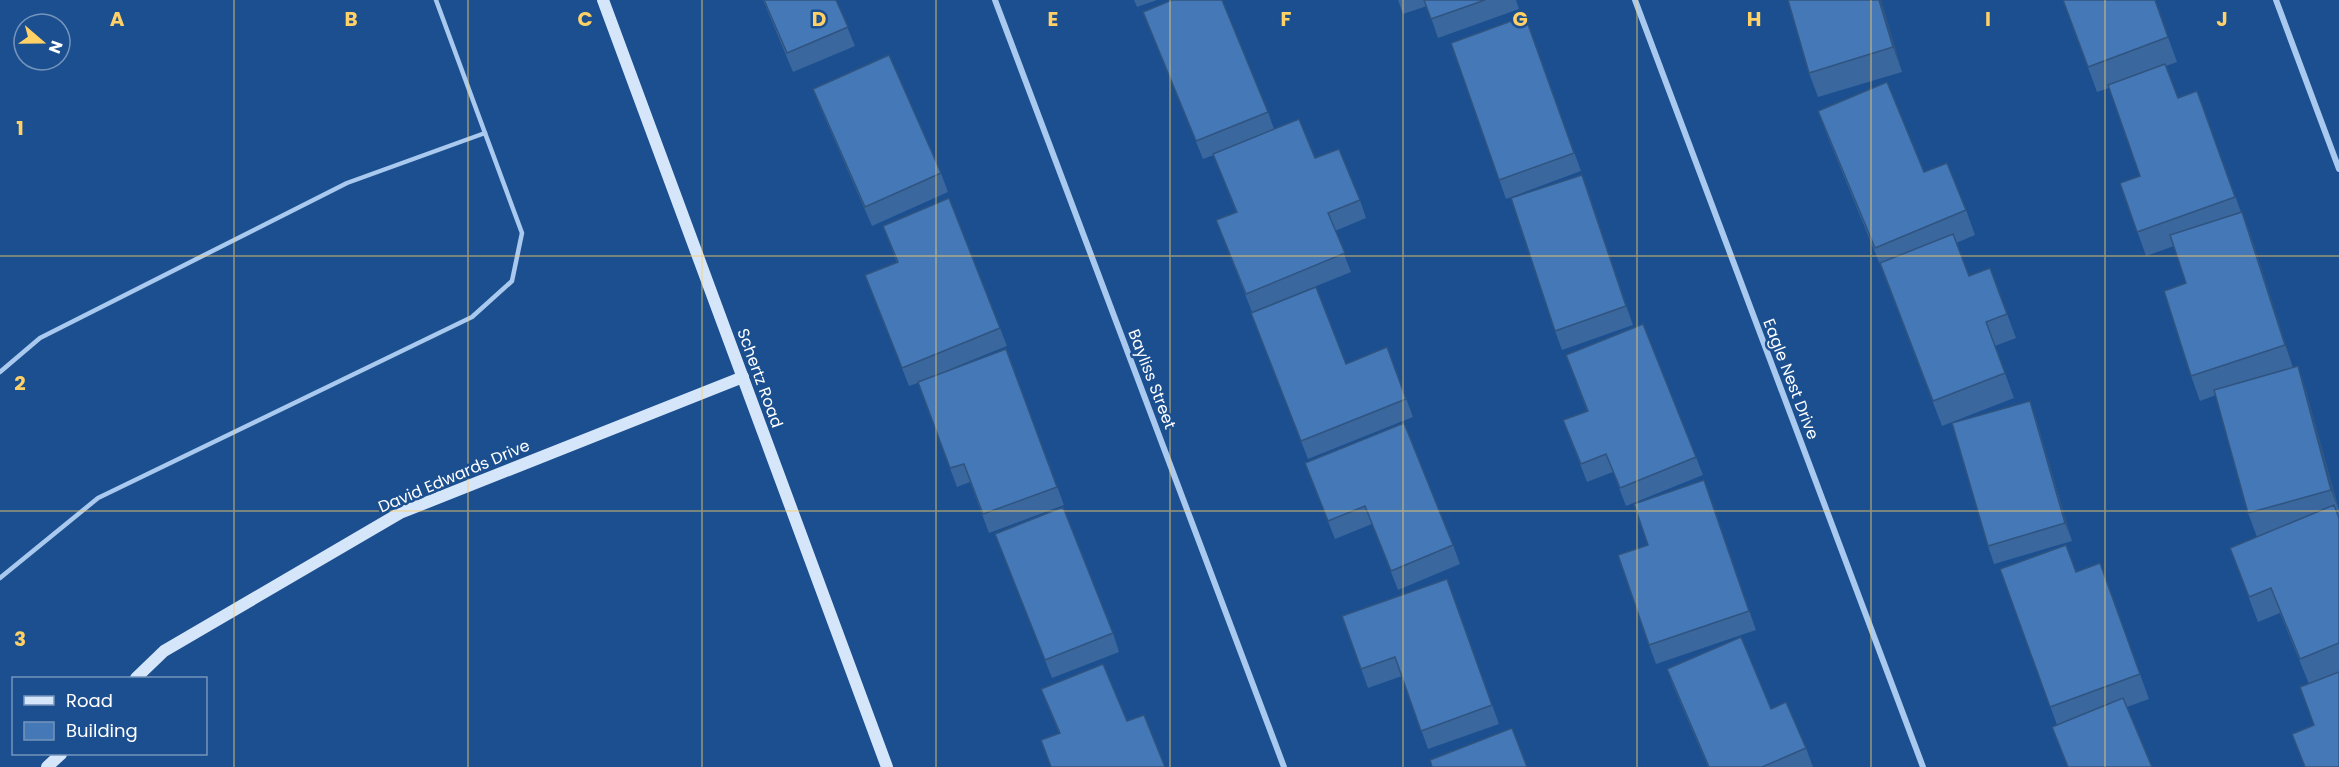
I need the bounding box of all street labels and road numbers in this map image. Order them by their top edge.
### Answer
street label: Eagle Nest Drive [1757,315,1825,443]
street label: Schertz Road [731,325,789,431]
street label: Bayliss Street [1122,326,1182,432]
street label: David Edwards Drive [375,434,533,518]

